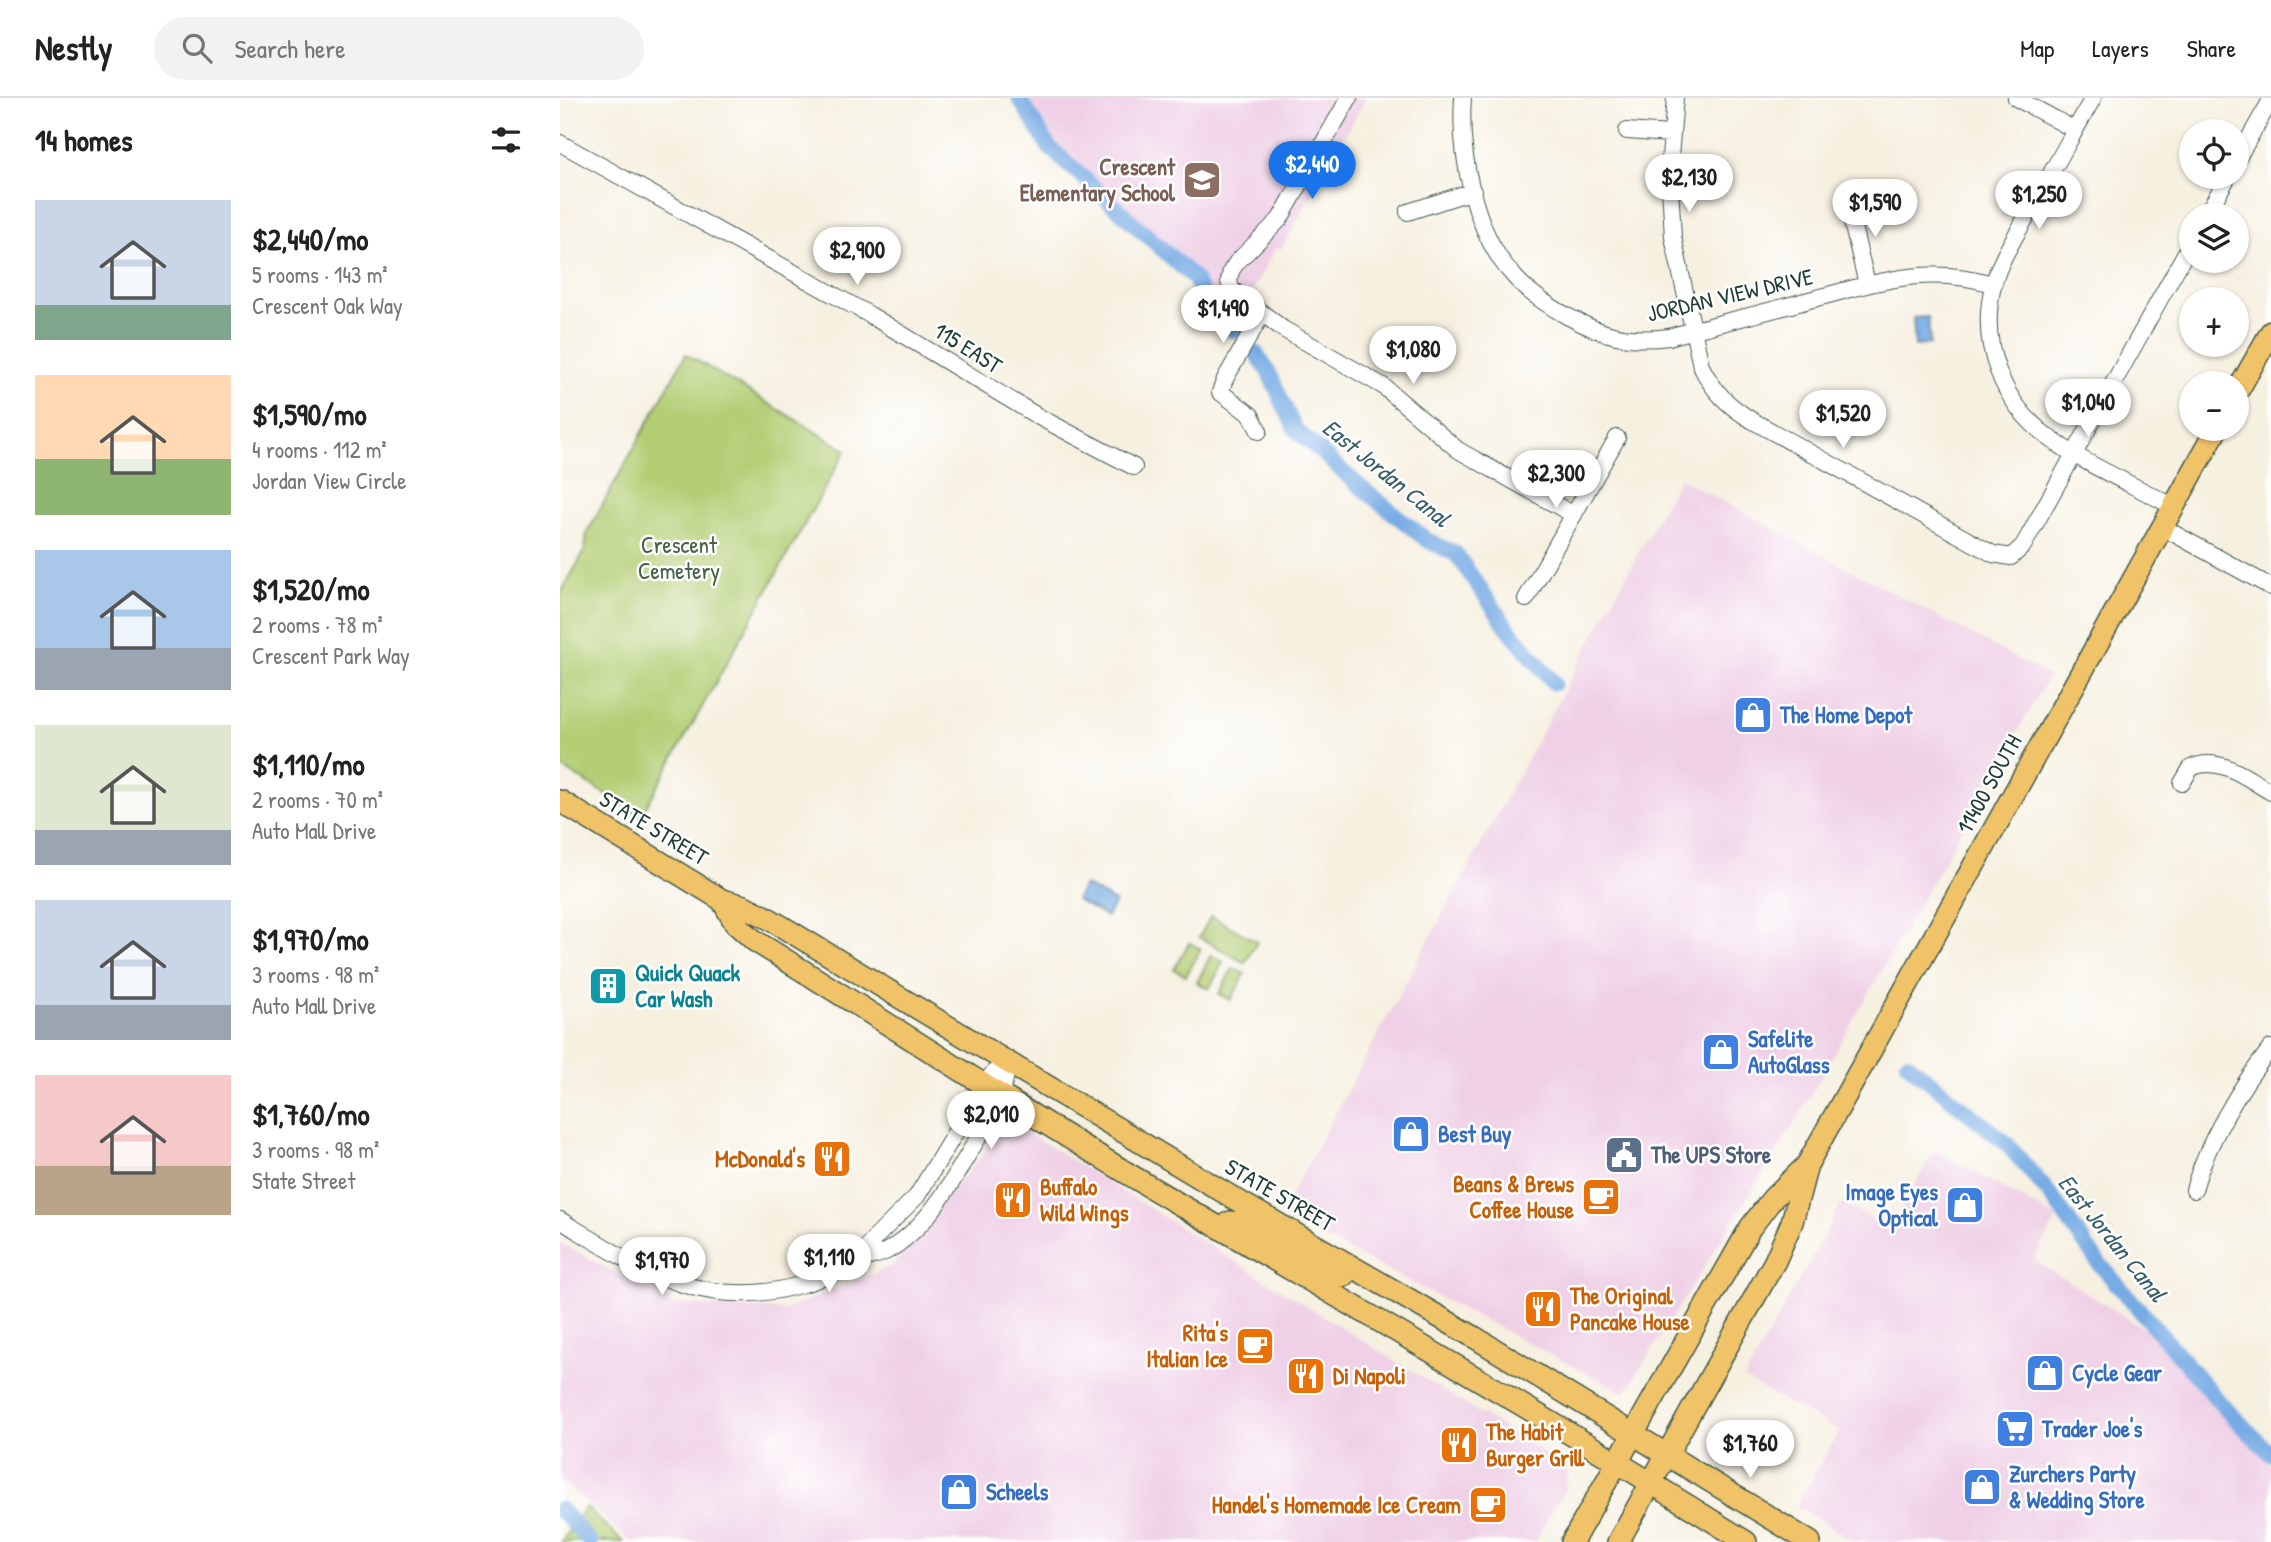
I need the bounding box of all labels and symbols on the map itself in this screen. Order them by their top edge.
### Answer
pin: $2,440 [1255,141,1369,201]
place label: Crescent Elementary School [1020,151,1176,209]
pin: $2,130 [1632,155,1746,214]
school or university icon: Crescent Elementary School [1181,159,1223,201]
pin: $1,250 [1982,172,2096,231]
pin: $1,590 [1818,180,1932,239]
pin: $2,900 [800,228,914,287]
street label: JORDAN VIEW DRIVE [1644,260,1816,329]
pin: $1,490 [1166,286,1280,345]
street label: 115 EAST [928,315,1008,381]
pin: $1,080 [1356,327,1470,386]
pin: $1,040 [2031,380,2145,439]
pin: $1,520 [1786,390,1900,450]
water label: East Jordan Canal [1316,411,1458,534]
pin: $2,300 [1499,450,1613,510]
park label: Crescent Cemetery [638,529,720,586]
shop icon: The Home Depot [1732,694,1774,736]
place label: The Home Depot [1779,699,1913,731]
street label: 11400 SOUTH [1949,729,2028,839]
street label: STATE STREET [594,783,715,872]
place label: Quick Quack Car Wash [635,957,740,1014]
building icon: Quick Quack Car Wash [587,965,629,1007]
place label: Safelite AutoGlass [1748,1023,1830,1080]
shop icon: Safelite AutoGlass [1700,1031,1742,1073]
pin: $2,010 [934,1091,1048,1151]
shop icon: Best Buy [1390,1113,1432,1155]
place label: Best Buy [1438,1118,1512,1150]
public building icon: The UPS Store [1603,1134,1645,1176]
restaurant icon: McDonald's [811,1138,853,1180]
place label: The UPS Store [1650,1139,1772,1170]
place label: McDonald's [715,1143,805,1174]
street label: STATE STREET [1220,1151,1341,1239]
water label: East Jordan Canal [2052,1167,2175,1309]
place label: Beans & Brews Coffee House [1453,1168,1575,1225]
place label: Buffalo Wild Wings [1040,1171,1129,1229]
cafe icon: Beans & Brews Coffee House [1580,1176,1622,1218]
place label: Image Eyes Optical [1845,1176,1939,1234]
restaurant icon: Buffalo Wild Wings [992,1179,1034,1221]
shop icon: Image Eyes Optical [1944,1184,1986,1226]
pin: $1,110 [772,1234,886,1294]
pin: $1,970 [605,1238,719,1297]
place label: The Original Pancake House [1569,1280,1690,1337]
restaurant icon: The Original Pancake House [1522,1288,1564,1330]
place label: Rita's Italian Ice [1146,1317,1229,1374]
cafe icon: Rita's Italian Ice [1234,1325,1276,1367]
shop icon: Cycle Gear [2024,1352,2066,1394]
restaurant icon: Di Napoli [1285,1355,1327,1397]
place label: Cycle Gear [2072,1357,2162,1389]
place label: Di Napoli [1333,1360,1406,1392]
supermarket icon: Trader Joe's [1994,1408,2036,1450]
place label: Trader Joe's [2041,1413,2143,1444]
place label: The Habit Burger Grill [1485,1416,1585,1474]
pin: $1,760 [1693,1420,1807,1480]
restaurant icon: The Habit Burger Grill [1438,1424,1480,1466]
place label: Zurchers Party & Wedding Store [2009,1458,2145,1516]
shop icon: Zurchers Party & Wedding Store [1961,1466,2003,1508]
shop icon: Scheels [938,1471,980,1513]
place label: Scheels [986,1476,1049,1507]
cafe icon: Handel's Homemade Ice Cream [1467,1484,1509,1526]
place label: Handel's Homemade Ice Cream [1212,1489,1461,1520]

